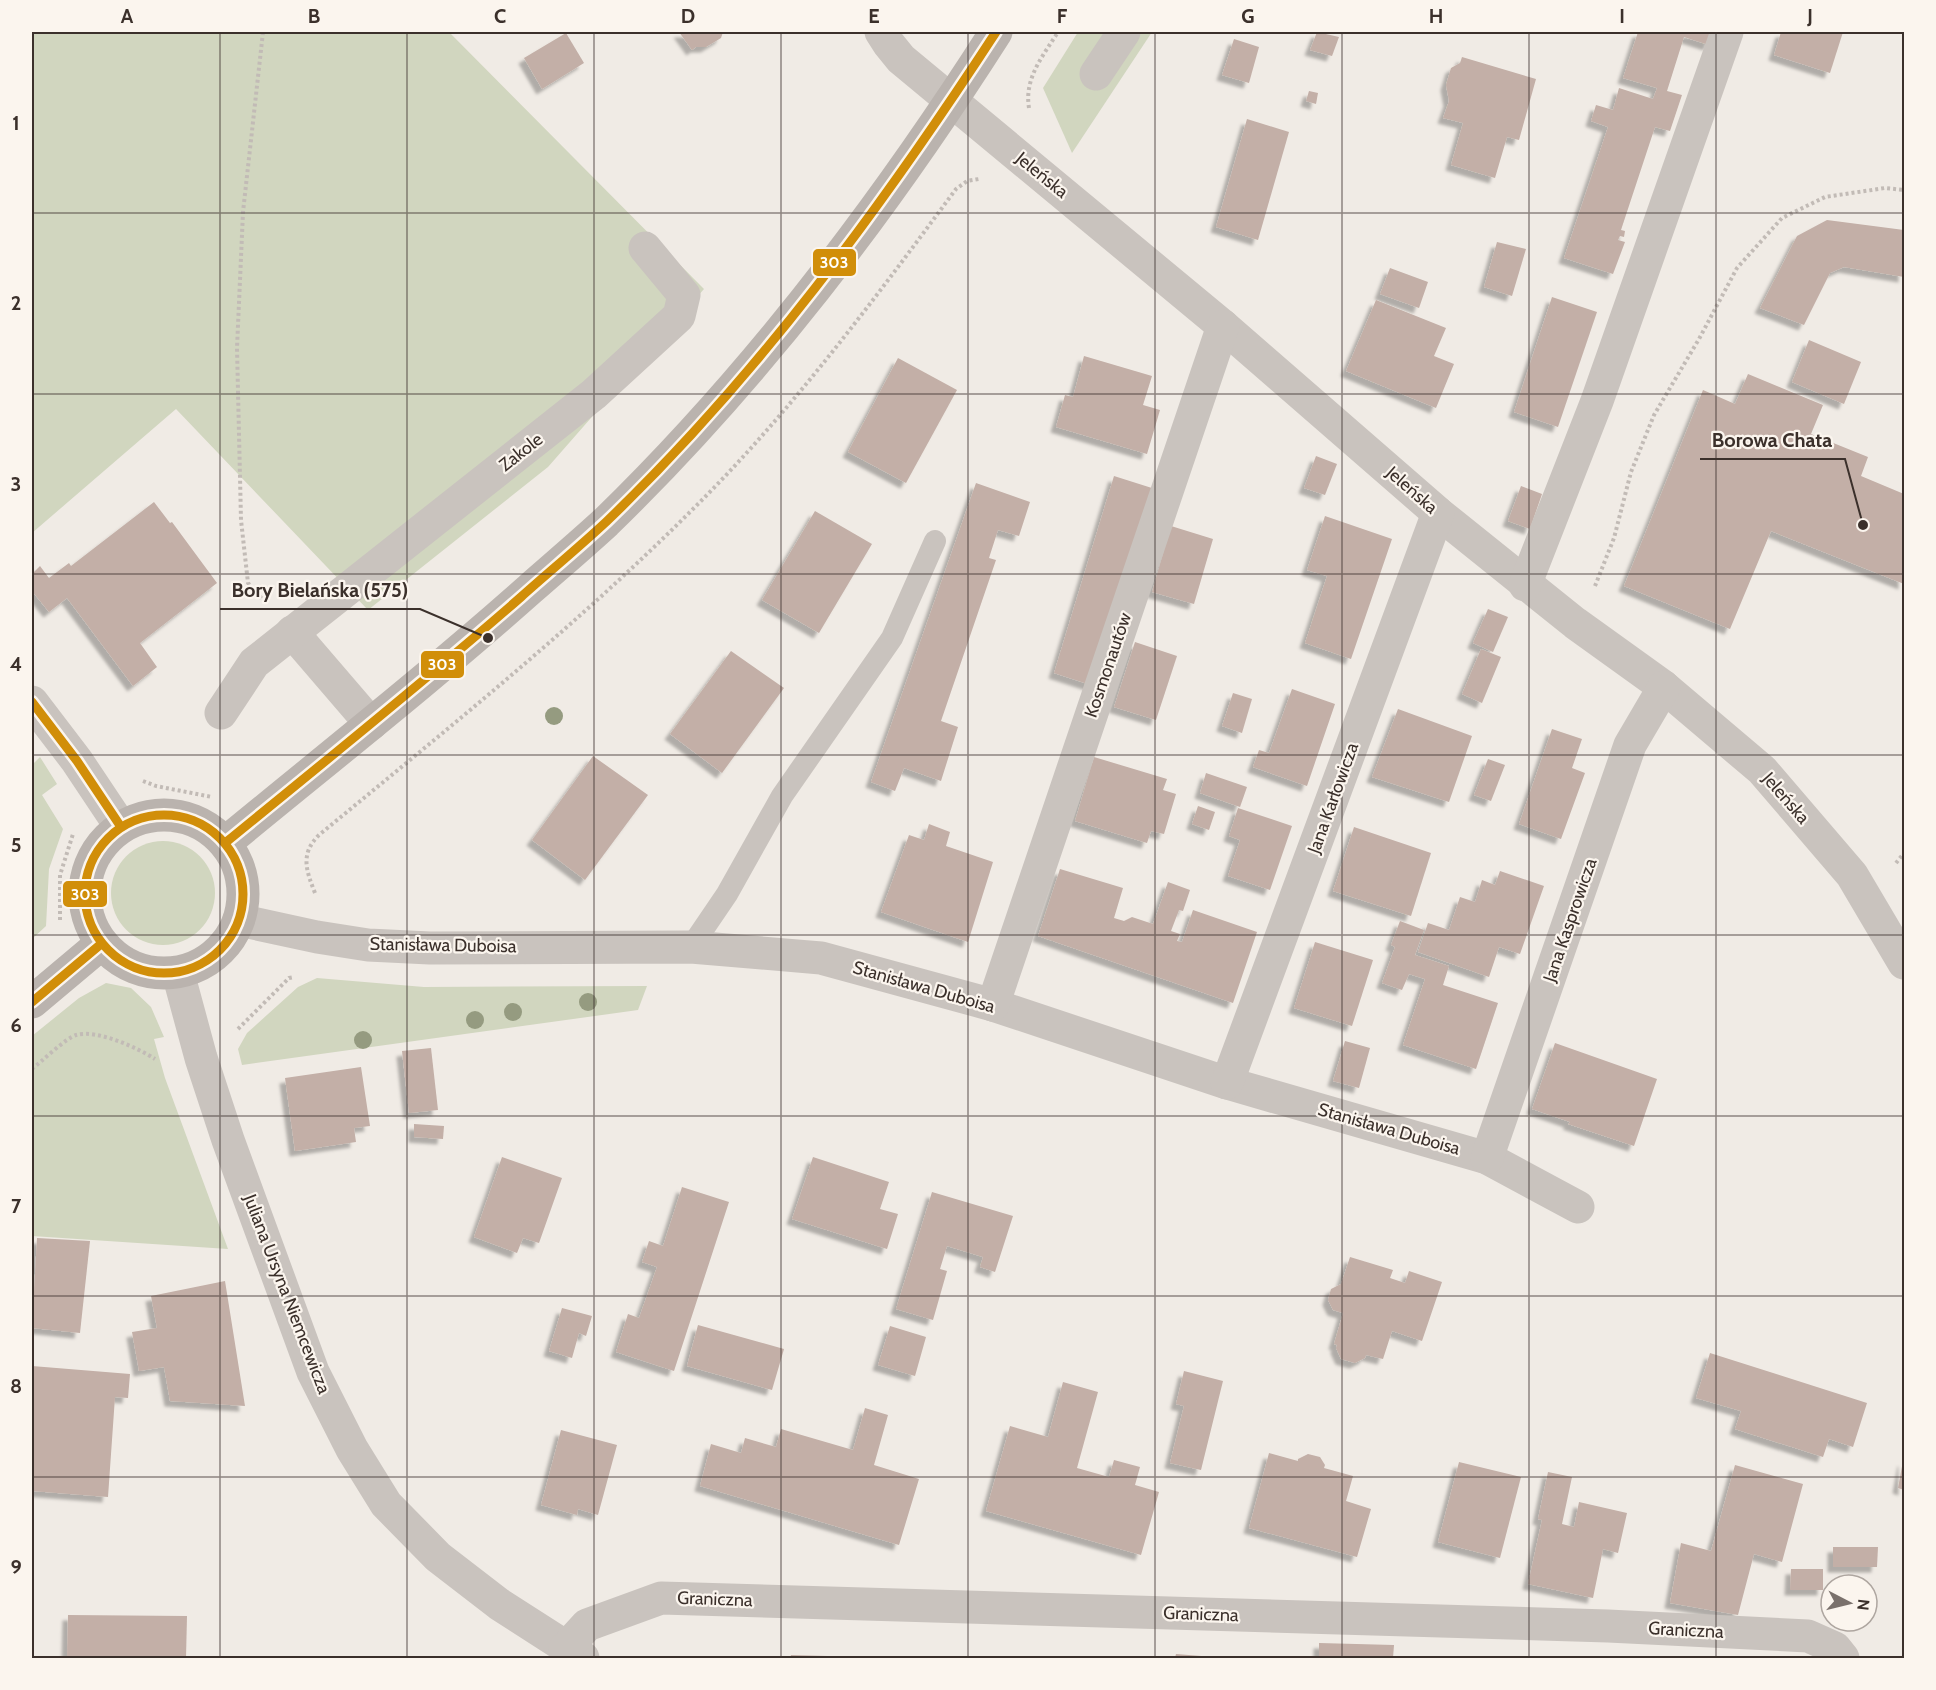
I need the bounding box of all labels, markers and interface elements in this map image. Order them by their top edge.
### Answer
text: A [121,4,134,28]
text: B [308,4,320,28]
text: C [494,4,506,28]
text: D [681,4,695,28]
text: E [868,4,880,28]
text: F [1057,4,1068,28]
text: G [1241,4,1255,28]
text: H [1429,4,1443,28]
text: I [1619,4,1625,28]
text: J [1806,4,1813,28]
text: 1 [12,111,20,135]
street label: Jeleńska [1011,147,1073,203]
line badge: 303 [812,248,857,277]
text: 303 [820,253,848,272]
text: 2 [11,291,21,315]
callout: Borowa Chata [1700,421,1845,459]
street label: Zakole [495,428,547,476]
text: Borowa Chata [1712,428,1832,452]
street label: Jeleńska [1381,461,1443,519]
text: 3 [11,472,21,496]
callout: Bory Bielańska (575) [220,571,420,609]
text: Bory Bielańska (575) [232,578,408,602]
street label: Kosmonautów [1080,610,1136,720]
line badge: 303 [420,650,465,679]
text: 4 [10,652,22,676]
text: 303 [428,655,456,674]
street label: Jana Karłowicza [1302,739,1363,857]
street label: Jeleńska [1757,767,1815,829]
text: 5 [11,833,21,857]
street label: Jana Kasprowicza [1538,855,1602,986]
line badge: 303 [62,880,108,908]
text: 303 [71,885,99,904]
street label: Stanisława Duboisa [369,933,517,957]
street label: Stanisława Duboisa [850,956,998,1018]
text: 6 [10,1013,22,1037]
street label: Stanisława Duboisa [1315,1098,1463,1160]
street label: Juliana Ursyna Niemcewicza [238,1190,335,1397]
text: 7 [11,1194,22,1218]
text: 8 [10,1374,22,1398]
text: 9 [10,1555,22,1579]
north arrow [1819,1573,1879,1633]
street label: Graniczna [677,1587,753,1611]
text: N [1853,1598,1874,1612]
street label: Graniczna [1163,1602,1239,1626]
street label: Graniczna [1648,1617,1725,1643]

